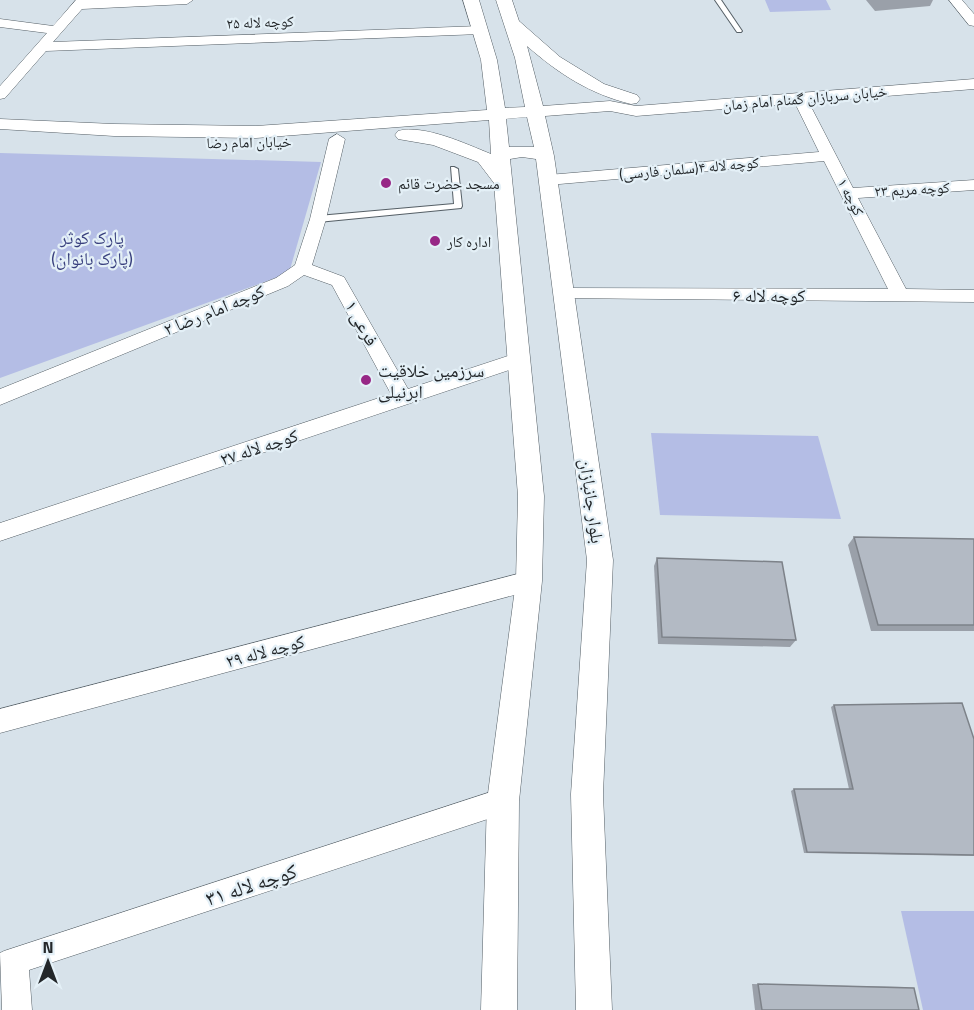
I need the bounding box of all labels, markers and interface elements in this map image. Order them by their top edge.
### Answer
street label: کوچه لاله ۲۵ [226,9,294,35]
street label: خیابان سربازان گمنام امام زمان [722,79,889,117]
street label: خیابان امام رضا [206,130,292,154]
street label: کوچه لاله ۴(سلمان فارسی) [618,150,760,186]
place label: مسجد حضرت قائم [398,172,500,195]
street label: کوچه ۱ [832,174,870,220]
marker: مسجد حضرت قائم [379,176,393,190]
street label: کوچه مریم ۲۳ [874,176,950,202]
park label: پارک کوثر (پارک بانوان) [51,224,133,272]
place label: اداره کار [446,230,491,253]
marker: اداره کار [428,234,442,248]
street label: کوچه امام رضا ۲ [159,277,269,343]
street label: کوچه لاله ۶ [733,282,806,309]
street label: فرعی ۱ [338,295,386,351]
place label: سرزمین خلاقیت ابرنیلی [378,357,484,405]
marker: سرزمین خلاقیت ابرنیلی [359,373,373,387]
street label: کوچه لاله ۲۷ [216,422,302,472]
street label: بلوار جانبازان [573,457,611,545]
street label: کوچه لاله ۲۹ [222,627,308,675]
street label: کوچه لاله ۳۱ [201,854,301,914]
north arrow [18,932,78,992]
text: N [42,935,54,959]

